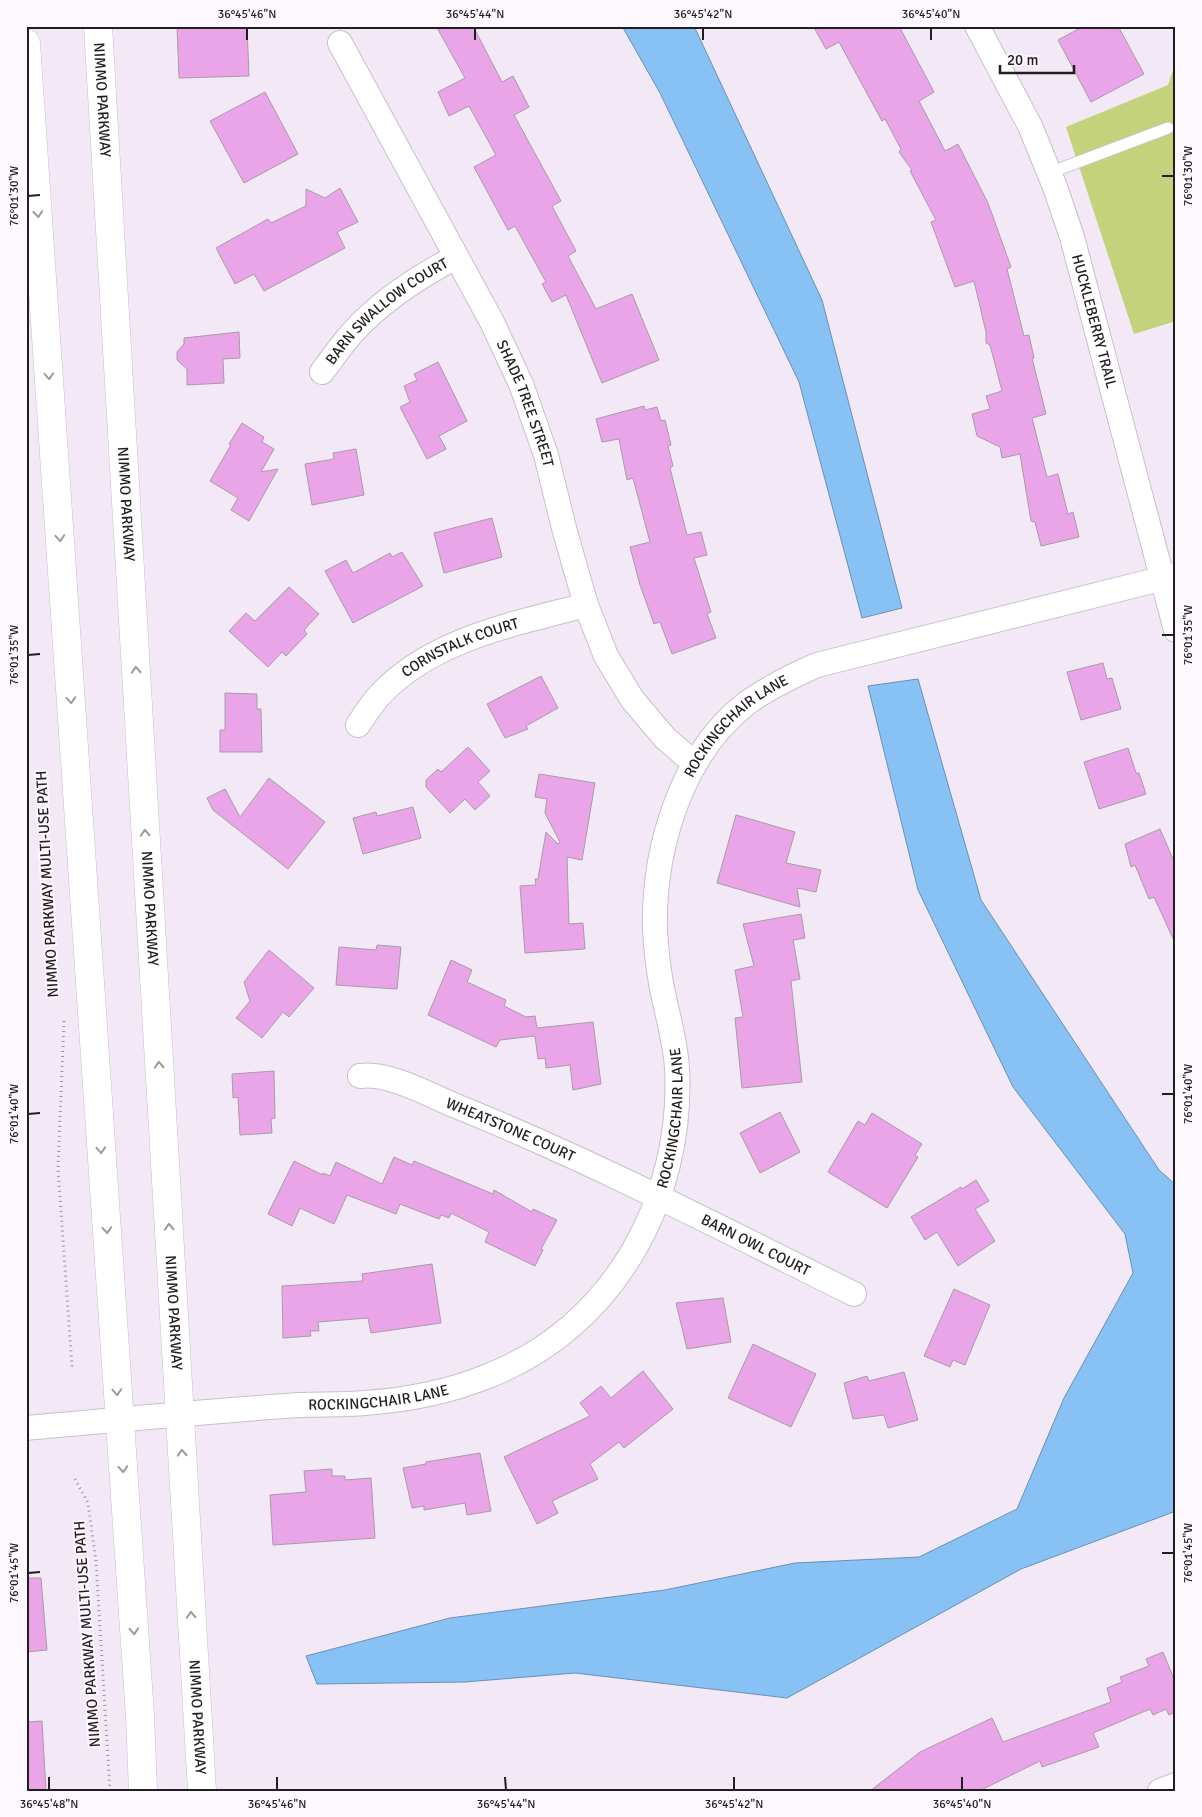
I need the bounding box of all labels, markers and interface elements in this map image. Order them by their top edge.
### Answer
text: 36°45'46"N [218,7,276,22]
text: 36°45'44"N [446,7,504,22]
text: 36°45'42"N [674,7,732,22]
text: 36°45'40"N [902,7,960,22]
street label: NIMMO PARKWAY [90,42,115,158]
scale bar [1000,42,1073,74]
text: 20 m [1007,51,1038,69]
text: 76°01'30"W [1181,146,1196,206]
text: 76°01'30"W [7,166,22,226]
one-way arrow [32,210,43,218]
street label: HUCKLEBERRY TRAIL [1068,252,1121,391]
street label: BARN SWALLOW COURT [322,254,452,368]
street label: SHADE TREE STREET [493,337,558,469]
one-way arrow [43,372,54,380]
street label: NIMMO PARKWAY [114,446,139,563]
one-way arrow [54,534,65,542]
text: 76°01'35"W [1181,605,1196,665]
street label: CORNSTALK COURT [398,614,521,681]
text: 76°01'35"W [7,625,22,685]
one-way arrow [130,666,141,674]
street label: ROCKINGCHAIR LANE [680,671,791,780]
one-way arrow [65,696,76,704]
street label: NIMMO PARKWAY MULTI-USE PATH [32,770,62,998]
one-way arrow [140,828,151,836]
street label: NIMMO PARKWAY [138,850,162,967]
street label: ROCKINGCHAIR LANE [653,1046,687,1190]
one-way arrow [153,1060,164,1068]
text: 76°01'40"W [1181,1064,1196,1124]
text: 76°01'40"W [7,1084,22,1144]
street label: WHEATSTONE COURT [443,1094,578,1166]
one-way arrow [95,1146,106,1154]
street label: BARN OWL COURT [698,1210,814,1280]
one-way arrow [163,1223,174,1231]
one-way arrow [101,1226,112,1234]
street label: NIMMO PARKWAY [161,1255,186,1371]
street label: ROCKINGCHAIR LANE [308,1381,451,1414]
one-way arrow [112,1388,123,1396]
one-way arrow [176,1448,187,1456]
one-way arrow [117,1465,128,1473]
street label: NIMMO PARKWAY MULTI-USE PATH [70,1520,104,1748]
text: 76°01'45"W [1181,1523,1196,1583]
text: 76°01'45"W [7,1543,22,1603]
one-way arrow [186,1611,197,1619]
one-way arrow [128,1627,139,1635]
street label: NIMMO PARKWAY [185,1659,210,1775]
text: 36°45'48"N [20,1797,78,1812]
text: 36°45'46"N [248,1797,306,1812]
text: 36°45'44"N [477,1797,535,1812]
text: 36°45'42"N [705,1797,763,1812]
text: 36°45'40"N [933,1797,991,1812]

